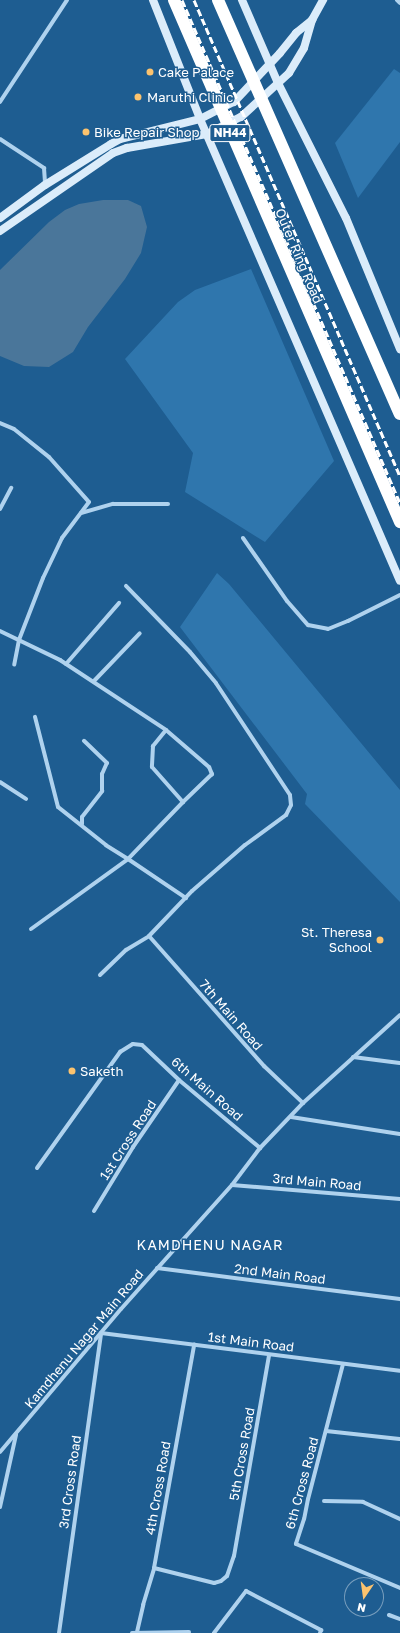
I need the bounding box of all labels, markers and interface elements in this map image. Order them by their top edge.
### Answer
place label: Cake Palace [158,64,234,80]
marker: Cake Palace [145,67,155,77]
place label: Maruthi Clinic [147,89,233,105]
marker: Maruthi Clinic [132,91,144,103]
road number: NH44 [209,123,251,143]
place label: Bike Repair Shop [94,124,200,140]
marker: Bike Repair Shop [81,127,91,137]
street label: Outer Ring Road [272,206,326,306]
place label: St. Theresa School [301,925,372,956]
marker: St. Theresa School [375,935,385,945]
street label: 7th Main Road [196,977,266,1053]
street label: 6th Main Road [168,1054,246,1124]
place label: Saketh [80,1063,123,1079]
marker: Saketh [67,1066,77,1076]
street label: 1st Cross Road [96,1097,160,1183]
street label: 3rd Main Road [272,1170,362,1194]
district label: KAMDHENU NAGAR [137,1237,283,1253]
street label: 2nd Main Road [233,1261,327,1287]
street label: Kamdhenu Nagar Main Road [21,1266,147,1412]
street label: 1st Main Road [207,1329,295,1355]
street label: 5th Cross Road [226,1406,258,1502]
street label: 3rd Cross Road [56,1434,84,1530]
street label: 6th Cross Road [282,1435,322,1531]
street label: 4th Cross Road [142,1440,174,1536]
north arrow [344,1577,384,1617]
text: N [356,1601,367,1615]

